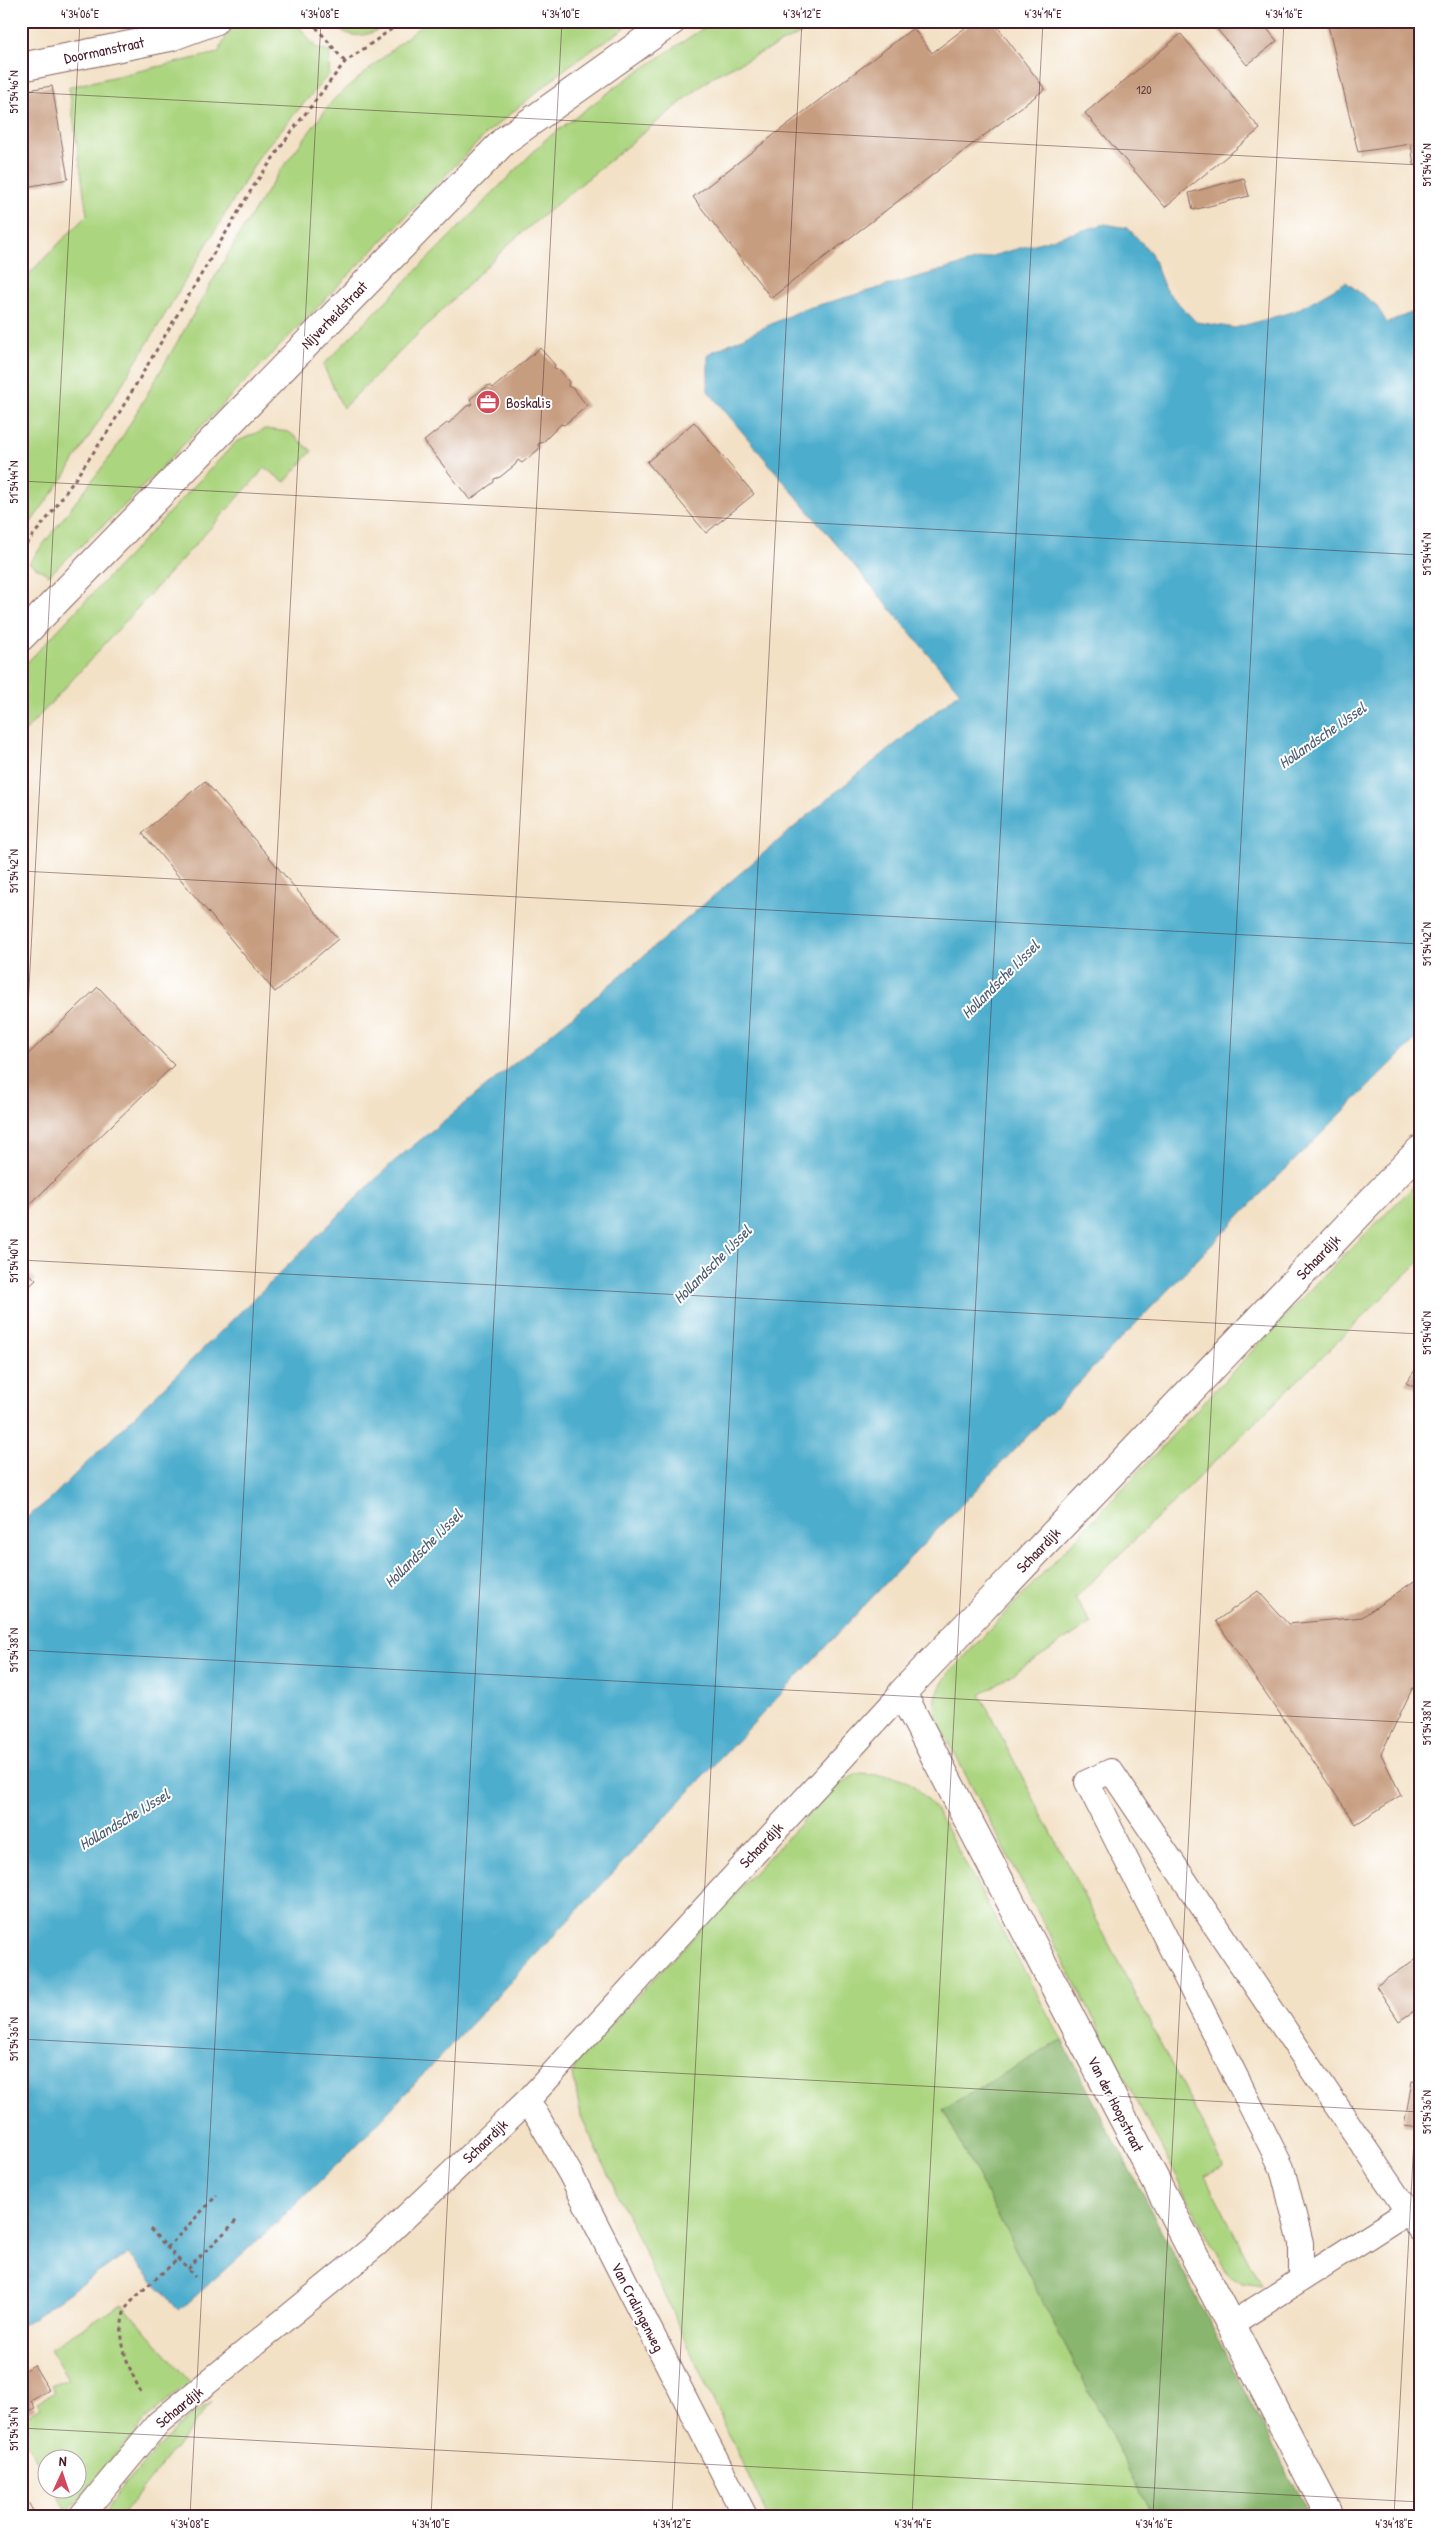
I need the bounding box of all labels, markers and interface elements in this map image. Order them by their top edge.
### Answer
text: 4°34'06"E [61,5,100,22]
text: 4°34'08"E [301,5,340,22]
text: 4°34'10"E [542,5,581,22]
text: 4°34'12"E [783,5,822,22]
text: 4°34'14"E [1025,5,1062,22]
text: 4°34'16"E [1265,5,1303,22]
street label: Doormanstraat [62,31,147,69]
text: 51°54'46"N [5,70,22,114]
house number: 120 [1136,81,1152,98]
text: 51°54'46"N [1418,143,1435,187]
street label: Nijverheidstraat [296,276,373,354]
office icon: Boskalis [475,389,501,415]
place label: Boskalis [506,392,551,413]
text: 51°54'44"N [5,461,22,503]
text: 51°54'44"N [1418,533,1435,575]
water label: Hollandsche IJssel [1274,696,1371,773]
text: 51°54'42"N [5,849,22,893]
text: 51°54'42"N [1418,922,1435,966]
water label: Hollandsche IJssel [956,935,1044,1023]
water label: Hollandsche IJssel [668,1220,756,1308]
street label: Schaardijk [1291,1230,1345,1284]
text: 51°54'40"N [5,1239,22,1283]
text: 51°54'40"N [1418,1311,1435,1355]
water label: Hollandsche IJssel [379,1504,467,1592]
street label: Schaardijk [1011,1523,1065,1577]
text: 51°54'38"N [5,1628,22,1672]
text: 51°54'38"N [1418,1701,1435,1745]
water label: Hollandsche IJssel [74,1783,174,1855]
street label: Schaardijk [734,1818,788,1872]
text: 51°54'36"N [5,2017,22,2061]
street label: Van der Hoopstraat [1083,2053,1150,2156]
text: 51°54'36"N [1418,2090,1435,2134]
street label: Schaardijk [458,2114,512,2168]
street label: Van Cralingenweg [606,2259,670,2356]
street label: Schaardijk [151,2381,207,2433]
text: 51°54'34"N [5,2407,22,2451]
north arrow [38,2450,88,2500]
text: N [58,2451,67,2470]
text: 4°34'08"E [171,2515,210,2532]
text: 4°34'10"E [412,2515,451,2532]
text: 4°34'12"E [653,2515,692,2532]
text: 4°34'14"E [895,2515,932,2532]
text: 4°34'16"E [1135,2515,1173,2532]
text: 4°34'18"E [1375,2515,1414,2532]

